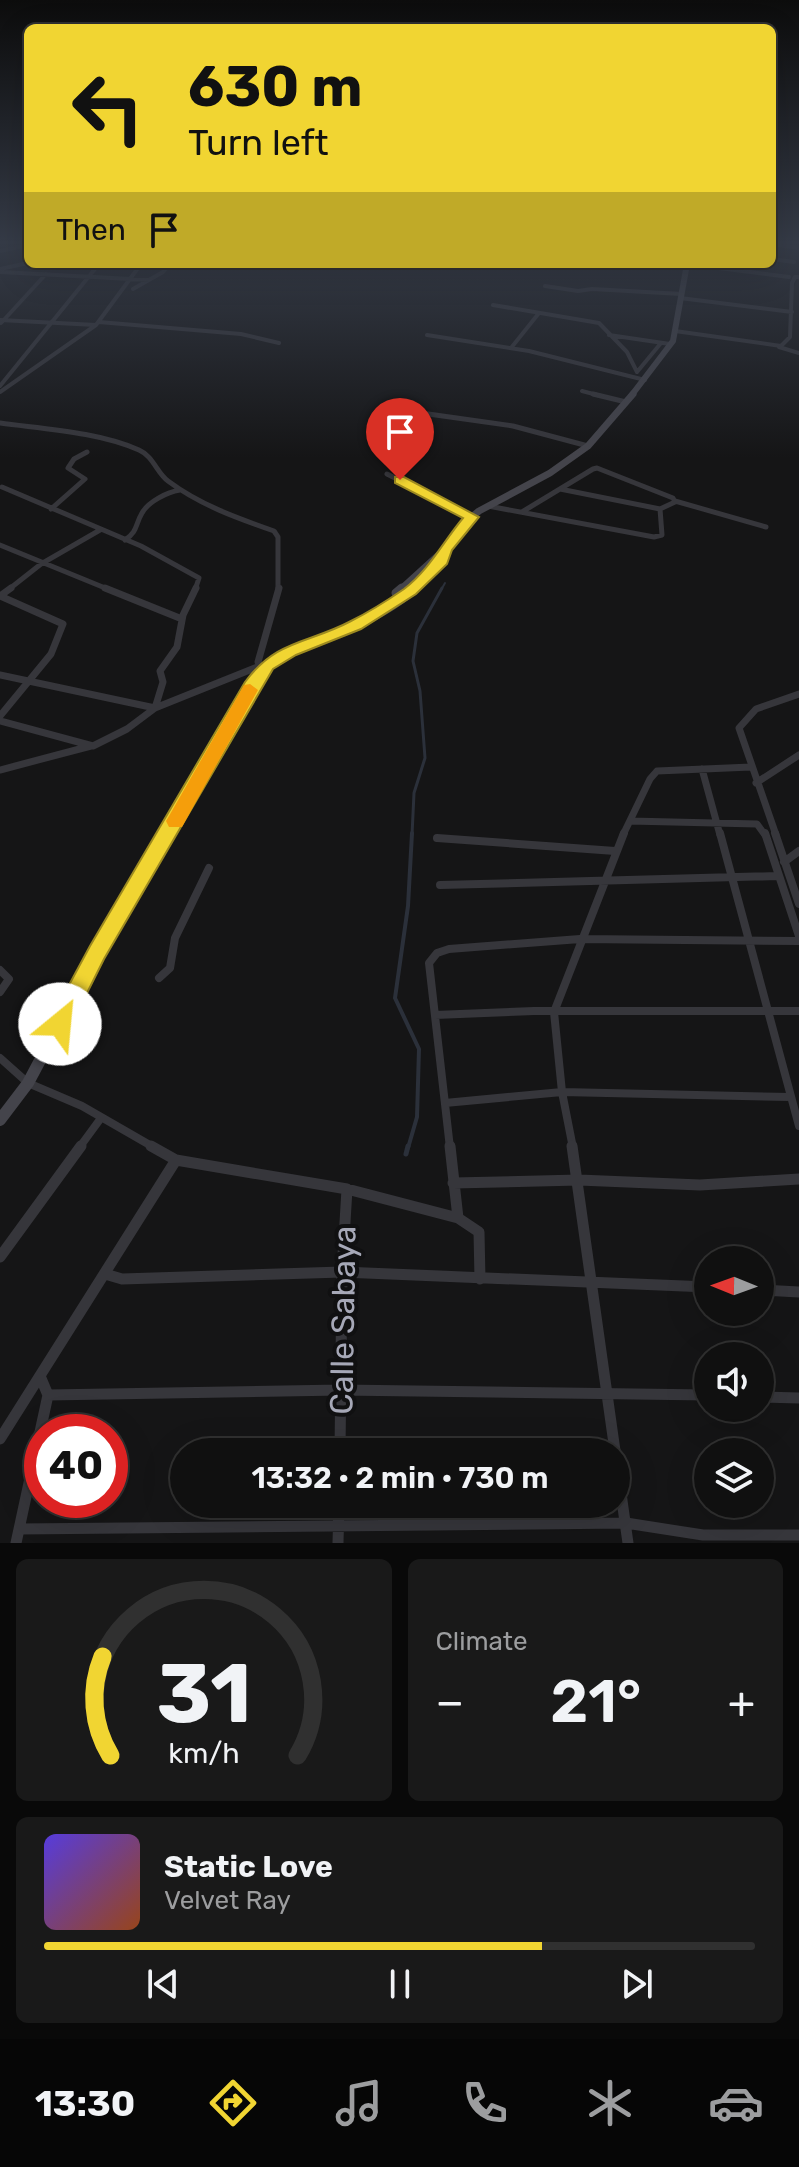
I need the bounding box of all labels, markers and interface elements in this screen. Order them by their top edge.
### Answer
text: 630 m [188,54,363,120]
icon: left [56,56,160,160]
text: Turn left [188,121,329,164]
icon: arrive [142,208,186,252]
text: Then [56,212,126,248]
pin [366,398,434,480]
icon: arrive [378,410,422,454]
position arrow [18,982,102,1066]
street label: Calle Sabaya [322,1225,364,1415]
north arrow [694,1246,774,1326]
map controls [694,1246,774,1518]
button: sound [694,1342,774,1422]
speed limit sign: 40 [24,1414,128,1518]
button: layers [694,1438,774,1518]
text: 13:32 · 2 min · 730 m [252,1460,548,1496]
text: Climate [436,1626,528,1657]
text: 31 [156,1644,251,1743]
text: 21° [550,1666,641,1737]
text: − [436,1676,464,1728]
text: + [728,1676,755,1728]
text: km/h [168,1736,239,1770]
text: Static Love [164,1849,333,1885]
text: Velvet Ray [164,1885,291,1916]
icon: previous [141,1962,185,2006]
icon: pause [378,1962,422,2006]
icon: next [615,1962,659,2006]
icon: directions [205,2075,261,2131]
icon: music [331,2075,387,2131]
icon: phone [457,2075,513,2131]
icon: climate [582,2075,638,2131]
icon: car [708,2075,764,2131]
text: 13:30 [35,2082,135,2125]

